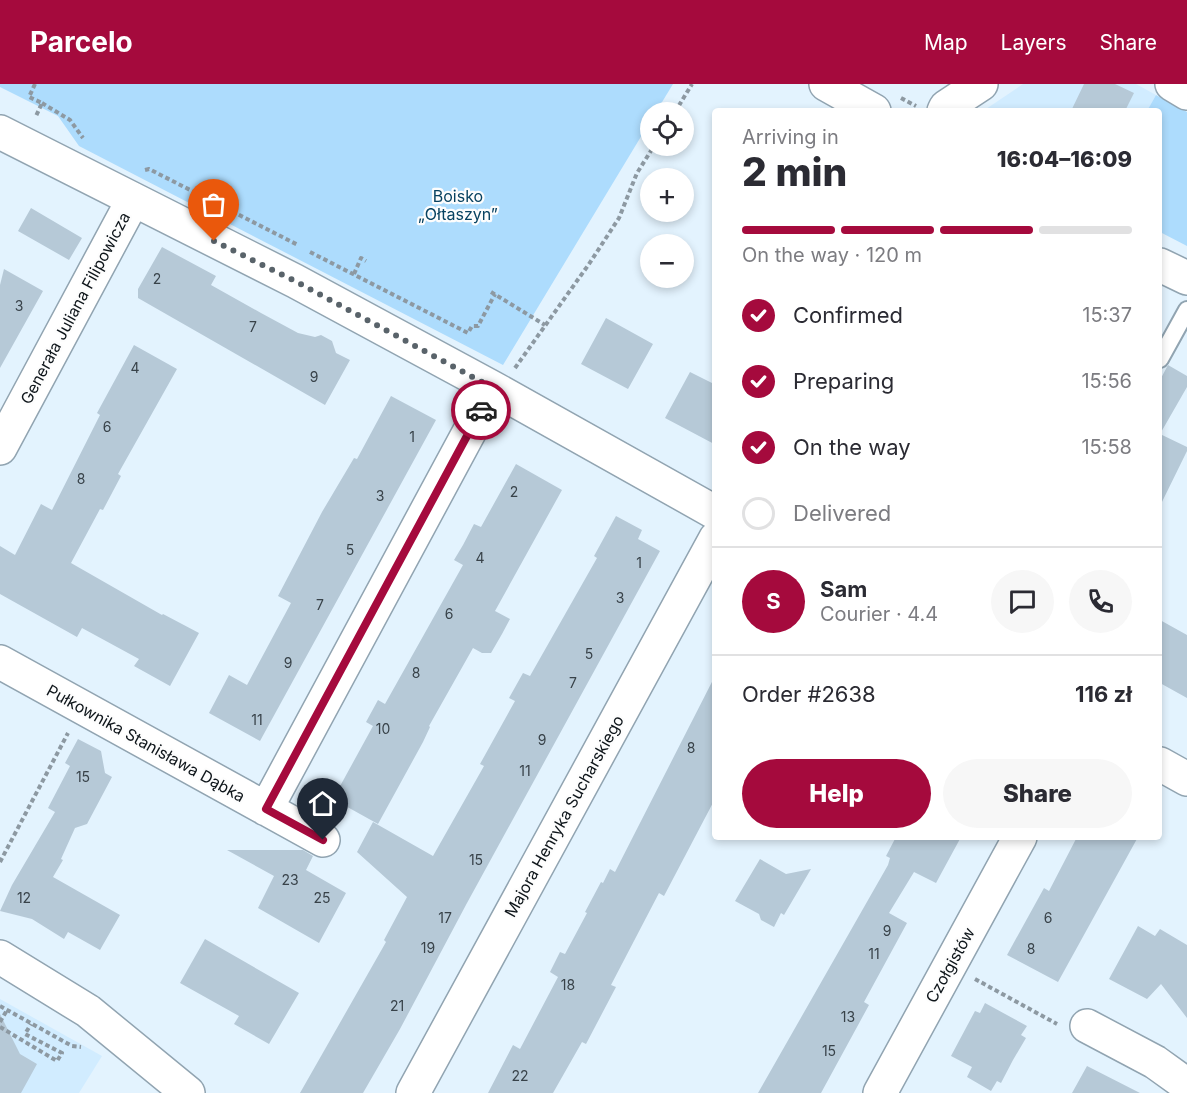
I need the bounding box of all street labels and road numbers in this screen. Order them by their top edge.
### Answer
street label: Generała Juliana Filipowicza [16,209,134,407]
street label: Pułkownika Stanisława Dąbka [43,680,249,806]
street label: Majora Henryka Sucharskiego [500,711,628,921]
street label: Czołgistów [921,924,979,1006]

